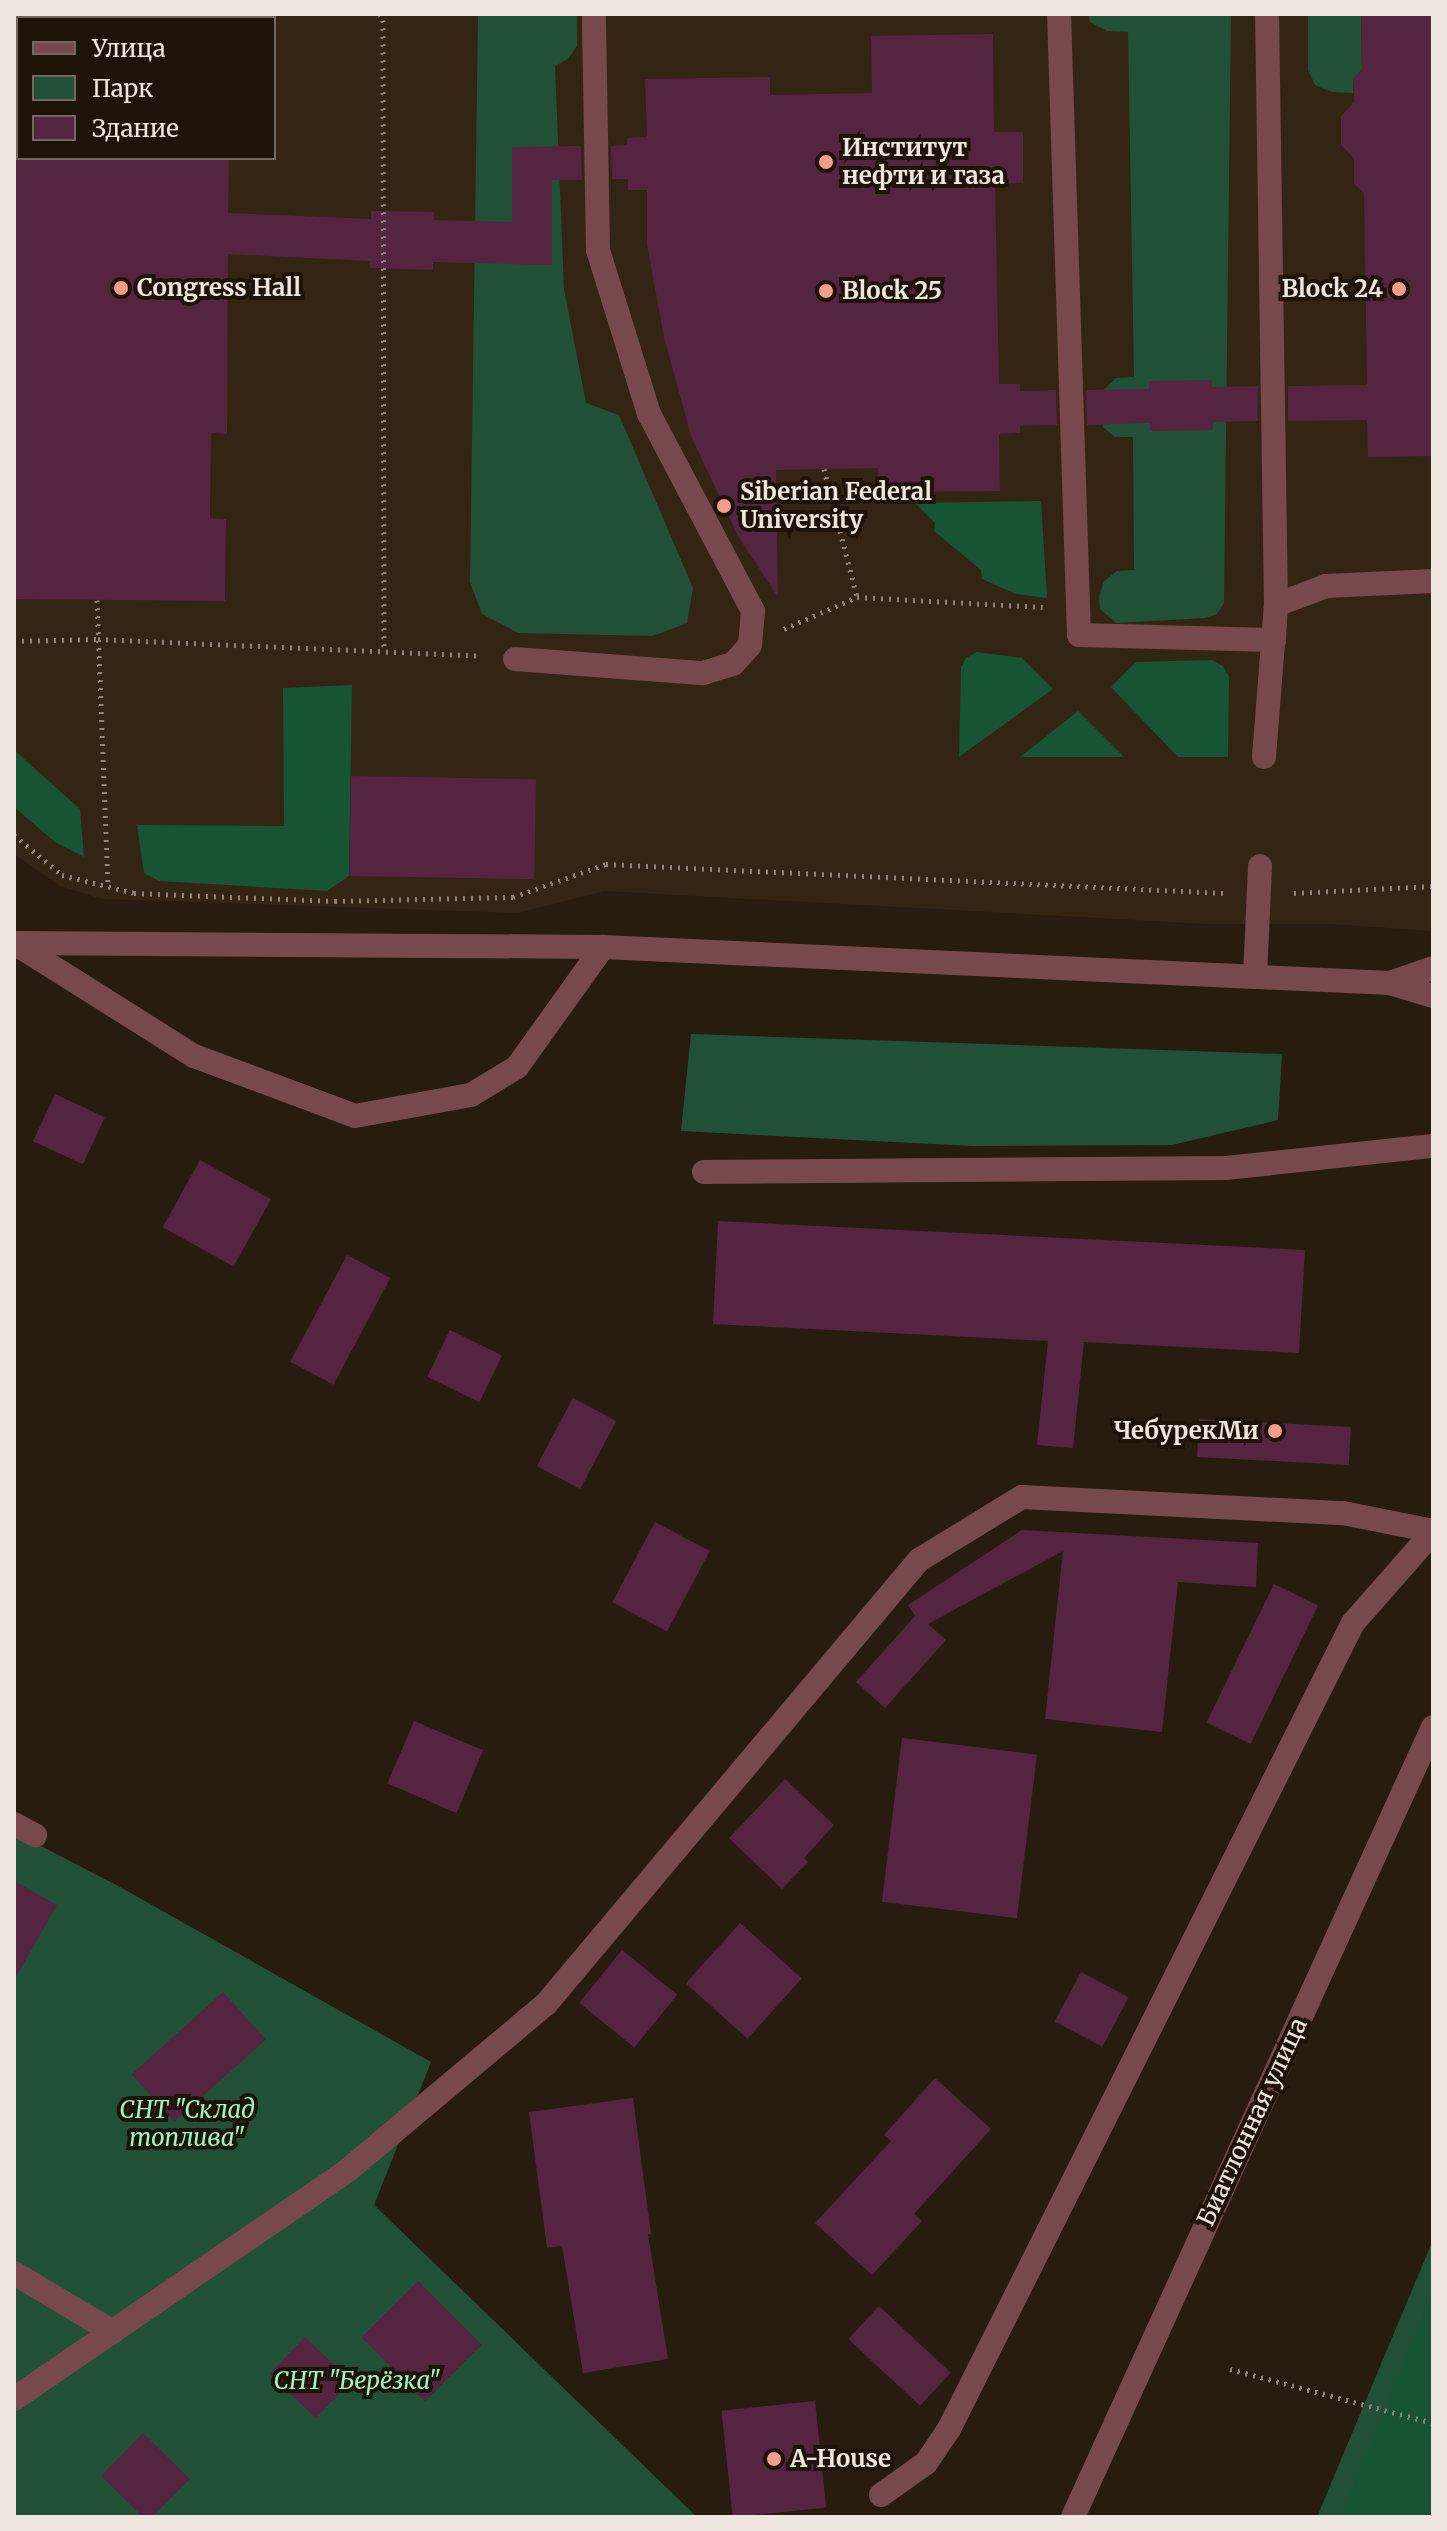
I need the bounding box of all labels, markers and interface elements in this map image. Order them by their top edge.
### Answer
legend [16,16,276,160]
text: Улица [92,33,166,64]
text: Парк [92,73,153,104]
text: Здание [92,113,179,144]
place label: Институт нефти и газа [842,134,1005,190]
marker: Институт нефти и газа [817,153,835,171]
place label: Congress Hall [137,274,301,302]
place label: Block 24 [1281,275,1383,303]
place label: Block 25 [842,277,942,305]
marker: Congress Hall [112,279,130,297]
marker: Block 24 [1390,280,1408,298]
marker: Block 25 [817,282,835,300]
place label: Siberian Federal University [740,478,932,534]
marker: Siberian Federal University [715,497,733,515]
place label: ЧебурекМи [1114,1417,1259,1445]
marker: ЧебурекМи [1266,1422,1284,1440]
street label: Биатлонная улица [1191,2013,1313,2231]
park label: СНТ "Склад топлива" [119,2096,255,2152]
park label: СНТ "Берёзка" [274,2367,440,2395]
place label: A-House [790,2445,891,2473]
marker: A-House [765,2450,783,2468]

